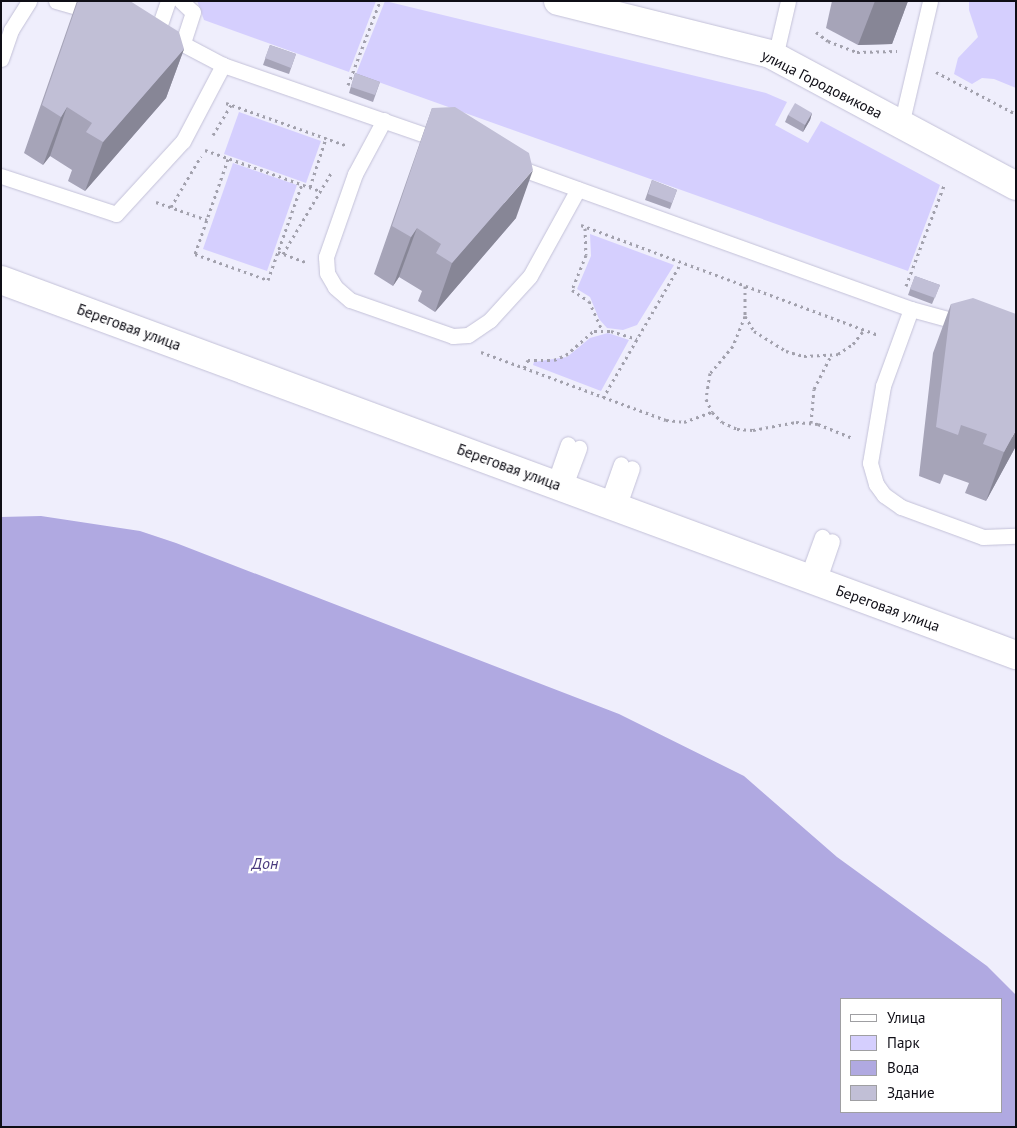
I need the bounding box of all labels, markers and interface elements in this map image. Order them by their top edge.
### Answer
street label: улица Городовикова [759,46,885,122]
street label: Береговая улица [75,300,183,354]
street label: Береговая улица [455,440,563,494]
street label: Береговая улица [834,581,942,635]
water label: Дон [252,853,278,873]
legend [840,998,1002,1113]
text: Улица [887,1008,925,1027]
text: Парк [887,1033,920,1052]
text: Вода [887,1058,919,1077]
text: Здание [887,1083,935,1102]

